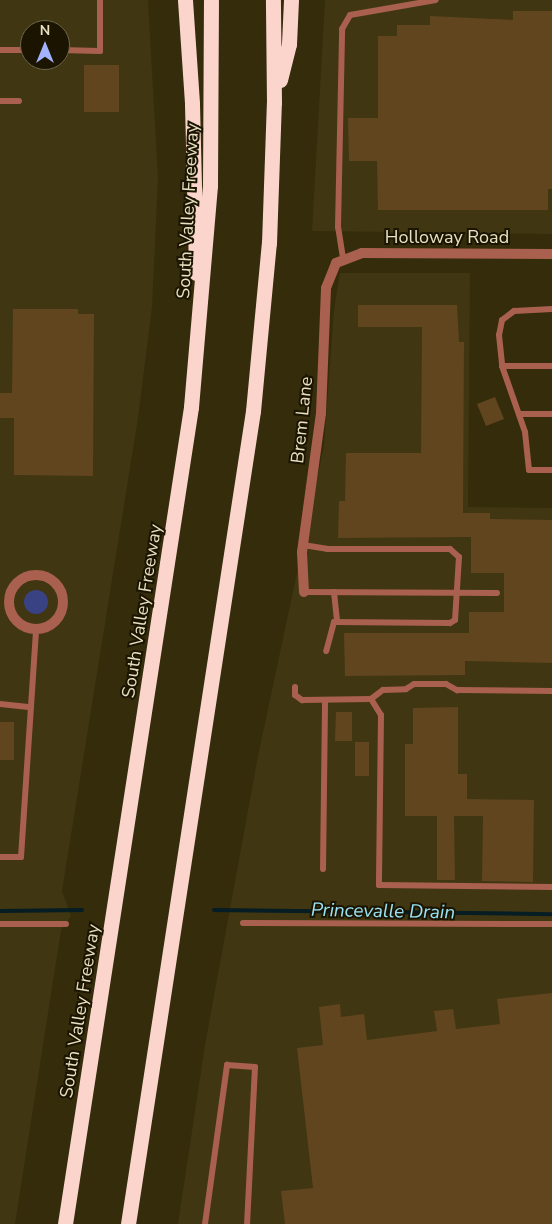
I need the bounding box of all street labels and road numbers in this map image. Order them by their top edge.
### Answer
street label: South Valley Freeway [173,123,203,299]
street label: Holloway Road [385,226,509,248]
street label: Brem Lane [287,375,317,465]
street label: South Valley Freeway [118,522,166,700]
street label: South Valley Freeway [56,922,104,1100]

